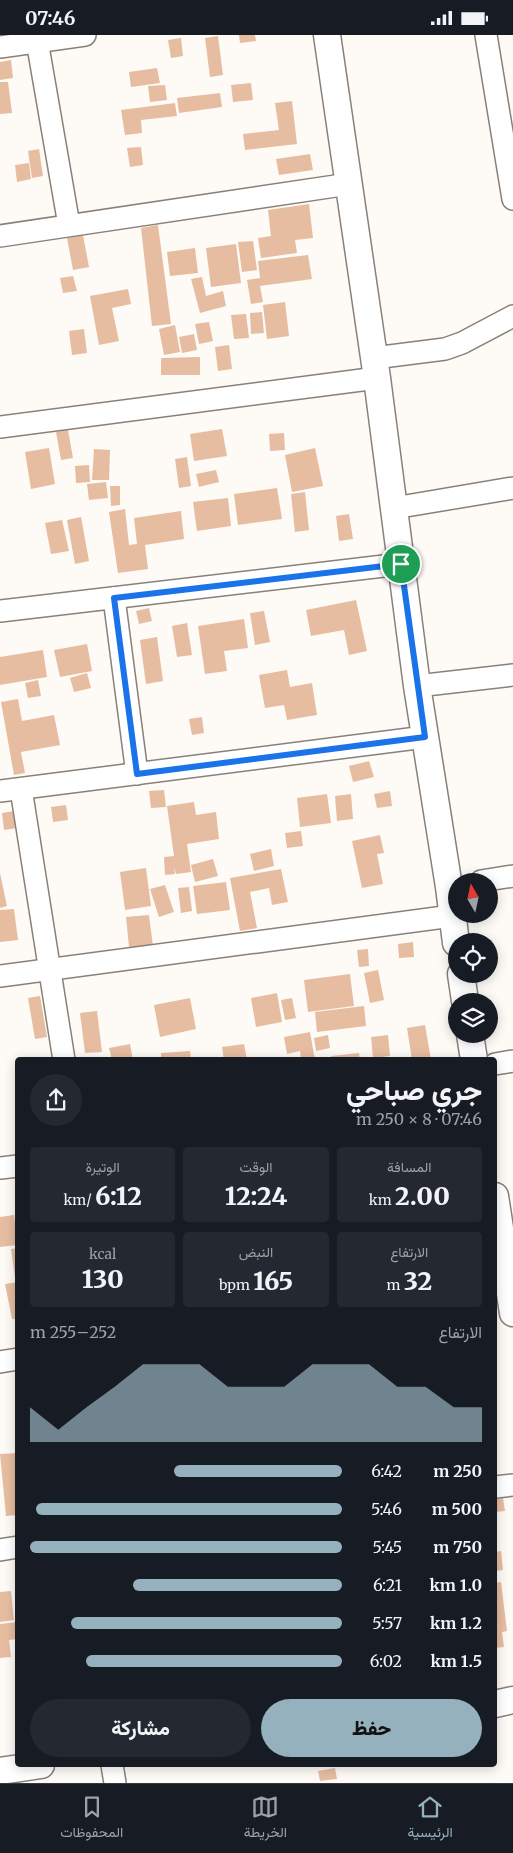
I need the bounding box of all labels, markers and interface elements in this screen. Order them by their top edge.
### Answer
text: 07:46 [25,6,75,30]
pin [380,543,422,585]
icon: arrive [387,550,415,578]
north arrow [448,873,498,923]
map controls [448,873,498,1043]
button: locate [448,933,498,983]
button: layers [448,993,498,1043]
text: جري صباحي [346,1072,482,1108]
button: share [30,1074,82,1126]
text: 07:46 · 8 × 250 m [356,1109,482,1129]
text: الوتيرة [86,1158,120,1176]
text: الوقت [240,1158,272,1176]
text: المسافة [387,1158,432,1176]
text: 6:12 [95,1180,142,1212]
text: 12:24 [225,1180,287,1212]
text: 2.00 [395,1180,450,1212]
text: /km [63,1191,95,1209]
text: km [369,1191,395,1209]
text: النبض [239,1243,273,1261]
text: الارتفاع [390,1243,428,1261]
text: kcal [89,1245,116,1263]
text: 130 [82,1263,124,1295]
text: 165 [253,1265,293,1297]
text: 32 [404,1265,432,1297]
text: bpm [219,1276,253,1294]
text: m [387,1276,404,1294]
text: 252–255 m [30,1322,116,1342]
text: الارتفاع [439,1322,482,1342]
text: 6:42 [371,1461,402,1481]
text: 250 m [433,1461,482,1481]
text: 5:46 [371,1499,402,1519]
text: 500 m [432,1499,482,1519]
text: 5:45 [373,1537,402,1557]
text: 750 m [433,1537,482,1557]
text: 6:21 [373,1575,402,1595]
text: 1.0 km [429,1575,482,1595]
text: 5:57 [372,1613,402,1633]
text: 1.2 km [430,1613,482,1633]
text: 6:02 [370,1651,402,1671]
text: 1.5 km [430,1651,482,1671]
button: مشاركة [30,1699,251,1757]
button: حفظ [261,1699,482,1757]
tab: المحفوظات [60,1793,123,1845]
tab: الخريطة [244,1793,287,1845]
tab: الرئيسية [408,1793,453,1845]

